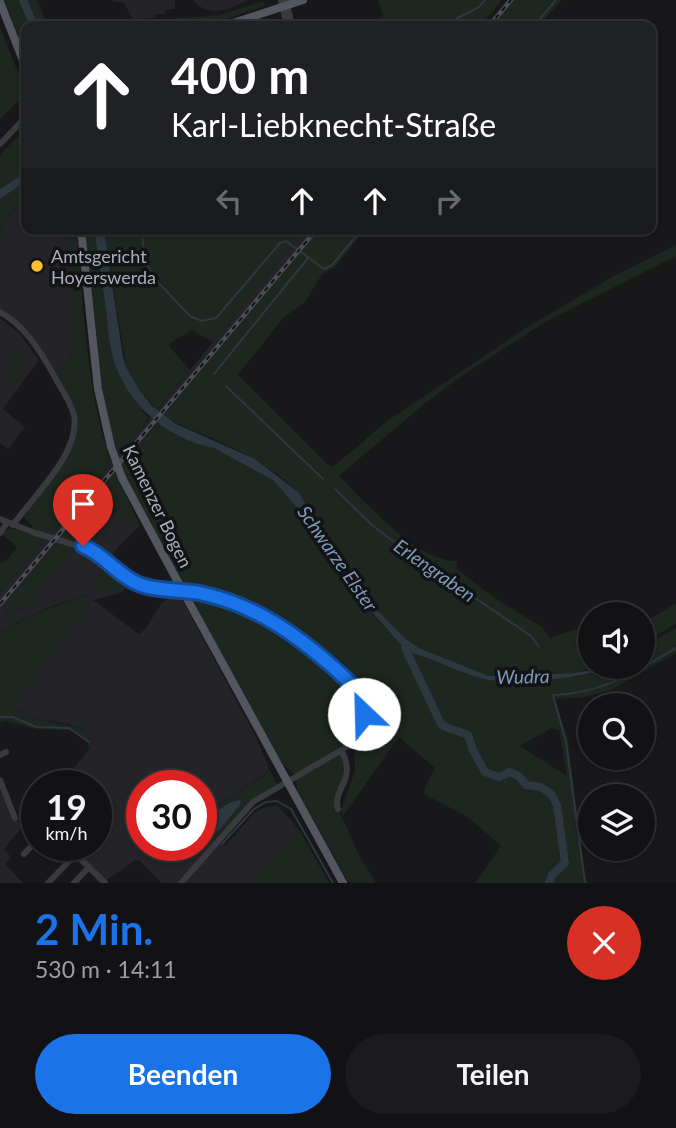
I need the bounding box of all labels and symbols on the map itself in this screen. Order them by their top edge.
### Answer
place label: Amtsgericht Hoyerswerda [51,245,156,288]
marker: Amtsgericht Hoyerswerda [29,258,45,274]
street label: Kamenzer Bogen [119,441,197,571]
pin [53,474,113,546]
water label: Schwarze Elster [293,501,383,616]
water label: Erlengraben [390,534,480,606]
water label: Wudra [496,664,550,688]
position arrow [327,677,401,751]
speed limit sign: 30 [126,770,217,861]

